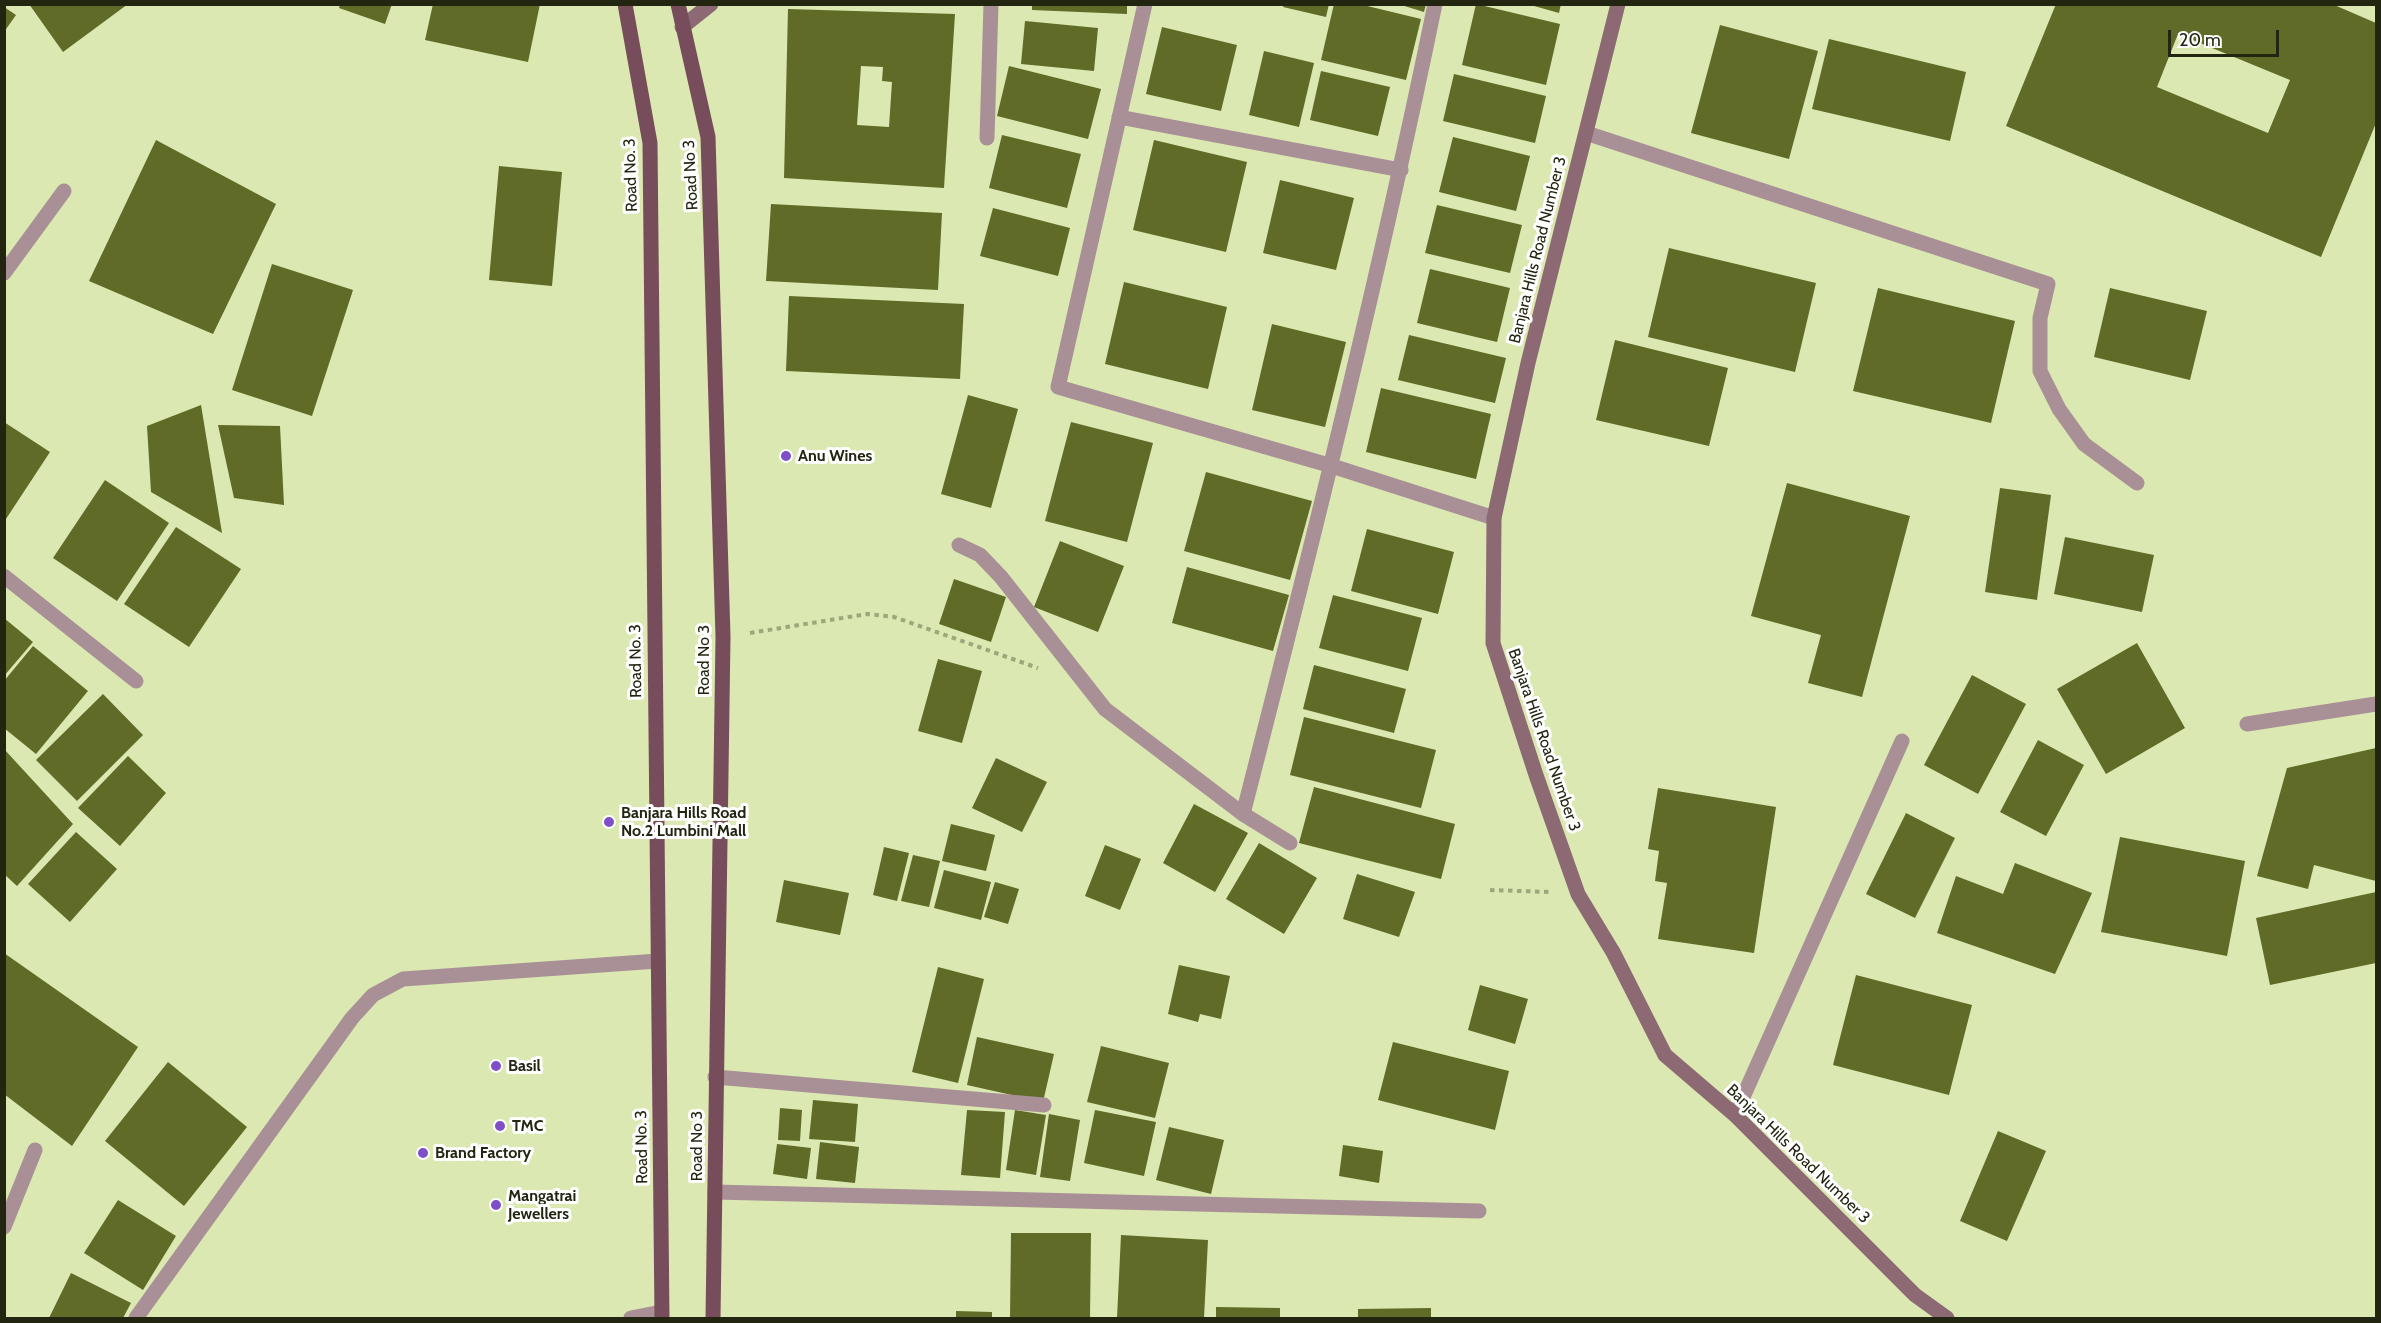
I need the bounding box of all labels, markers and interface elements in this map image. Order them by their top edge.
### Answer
scale bar [2171,18,2282,56]
text: 20 m [2179,29,2221,51]
street label: Road No. 3 [620,138,642,212]
street label: Road No 3 [680,139,702,211]
street label: Banjara Hills Road Number 3 [1505,155,1571,345]
place label: Anu Wines [798,446,872,466]
marker: Anu Wines [779,449,793,463]
street label: Road No. 3 [626,624,646,698]
street label: Road No 3 [694,625,714,695]
street label: Banjara Hills Road Number 3 [1504,646,1584,834]
place label: Banjara Hills Road No.2 Lumbini Mall [621,803,746,841]
marker: Banjara Hills Road No.2 Lumbini Mall [602,815,616,829]
place label: Basil [508,1056,541,1076]
marker: Basil [489,1059,503,1073]
street label: Banjara Hills Road Number 3 [1722,1080,1874,1228]
street label: Road No. 3 [632,1110,652,1184]
street label: Road No 3 [687,1111,707,1181]
place label: TMC [512,1116,543,1136]
marker: TMC [493,1119,507,1133]
place label: Brand Factory [435,1143,531,1163]
marker: Brand Factory [416,1146,430,1160]
place label: Mangatrai Jewellers [508,1186,576,1224]
marker: Mangatrai Jewellers [489,1198,503,1212]

